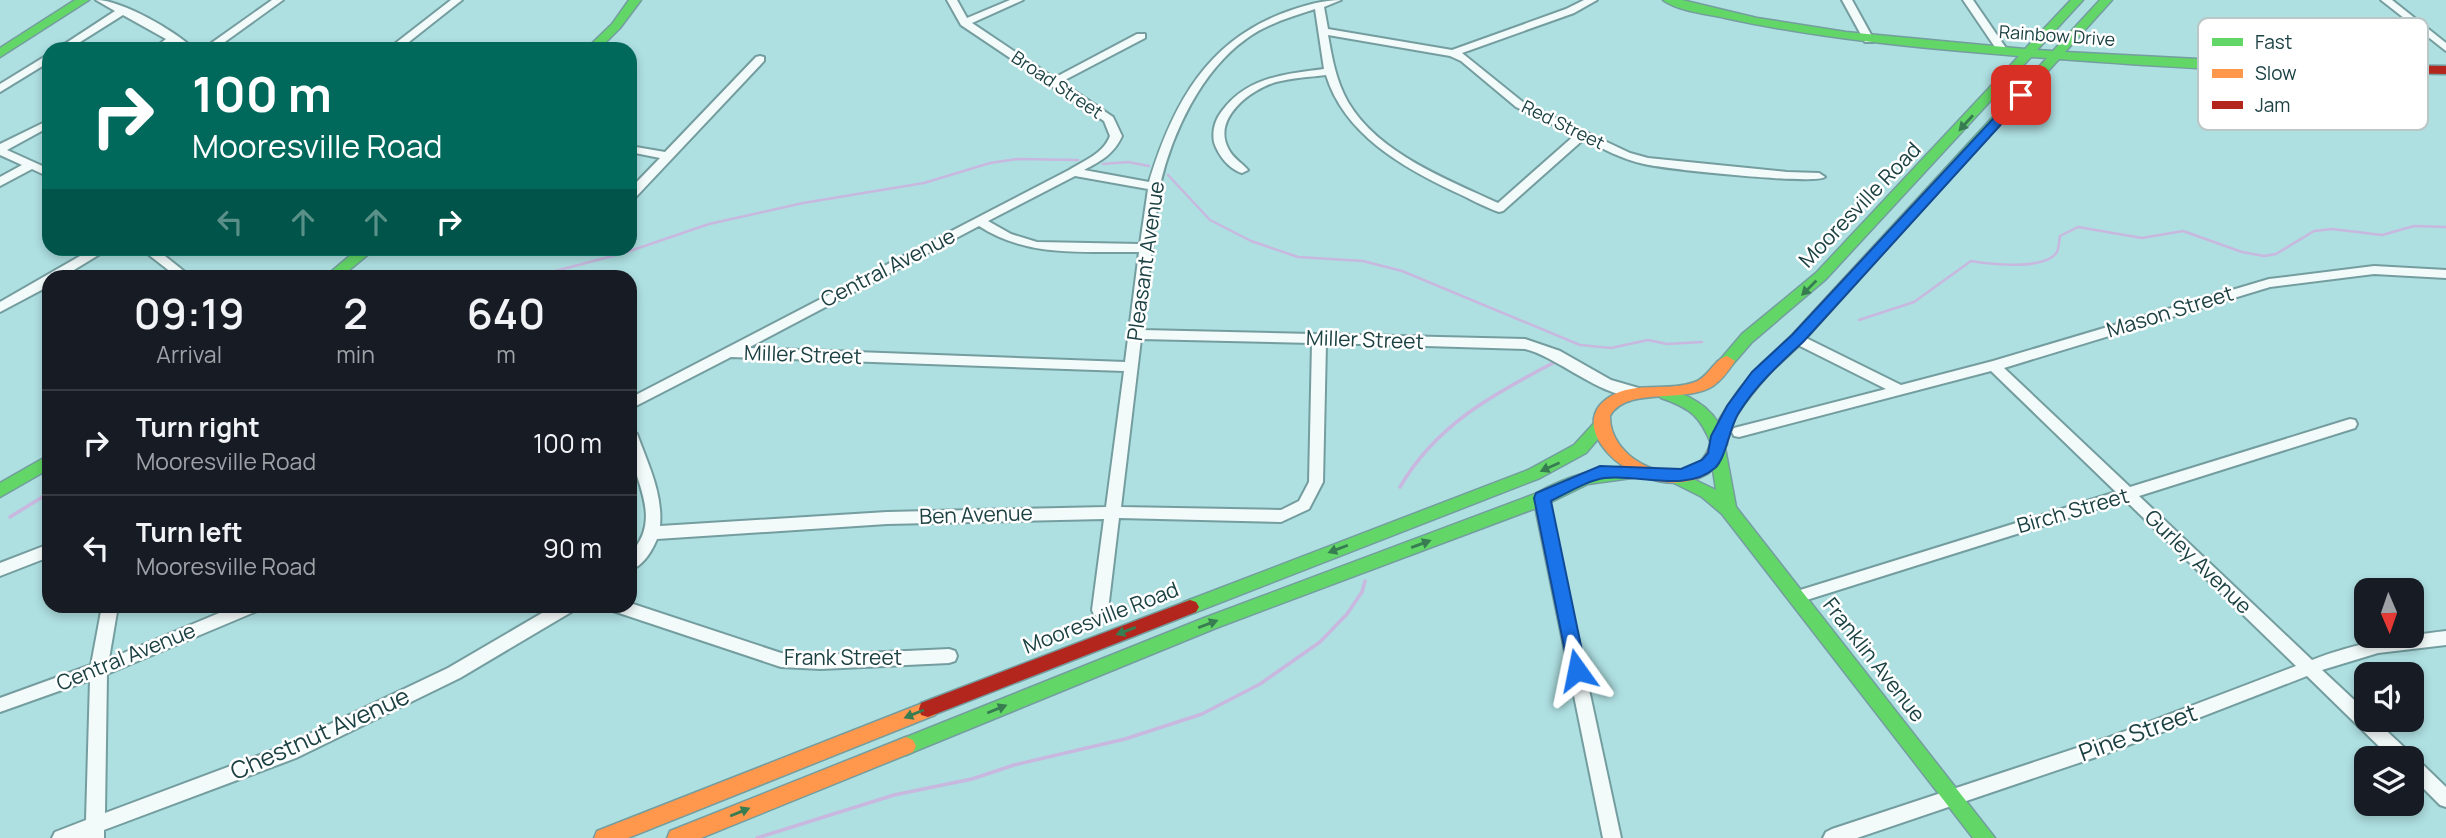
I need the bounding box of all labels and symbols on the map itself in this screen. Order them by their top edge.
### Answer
legend [2198,18,2428,130]
street label: Rainbow Drive [1998,19,2116,51]
text: Fast [2255,29,2292,55]
street label: Broad Street [1007,45,1108,124]
text: Slow [2255,60,2297,86]
pin [1991,65,2051,125]
text: Jam [2255,92,2290,118]
street label: Red Street [1518,94,1609,154]
one-way arrow [1959,115,1974,132]
street label: Mooresville Road [1792,135,1926,273]
street label: Pleasant Avenue [1120,179,1170,343]
street label: Central Avenue [815,221,960,313]
street label: Mason Street [2103,278,2236,344]
one-way arrow [1802,279,1818,296]
street label: Miller Street [1306,323,1425,355]
street label: Miller Street [744,338,863,370]
one-way arrow [1540,461,1560,473]
street label: Birch Street [2014,481,2132,539]
street label: Ben Avenue [919,498,1033,530]
street label: Gurley Avenue [2139,503,2258,620]
one-way arrow [1411,539,1432,550]
one-way arrow [1327,543,1348,554]
street label: Mooresville Road [1019,575,1182,660]
north arrow [2354,578,2424,648]
street label: Franklin Avenue [1817,591,1932,727]
street label: Central Avenue [52,615,199,697]
one-way arrow [1197,619,1218,630]
one-way arrow [1115,626,1136,637]
position arrow [1540,633,1614,707]
street label: Frank Street [784,643,902,671]
street label: Chestnut Avenue [225,678,414,787]
street label: Pine Street [2074,695,2201,768]
one-way arrow [986,703,1007,714]
one-way arrow [904,709,925,720]
one-way arrow [730,807,751,818]

